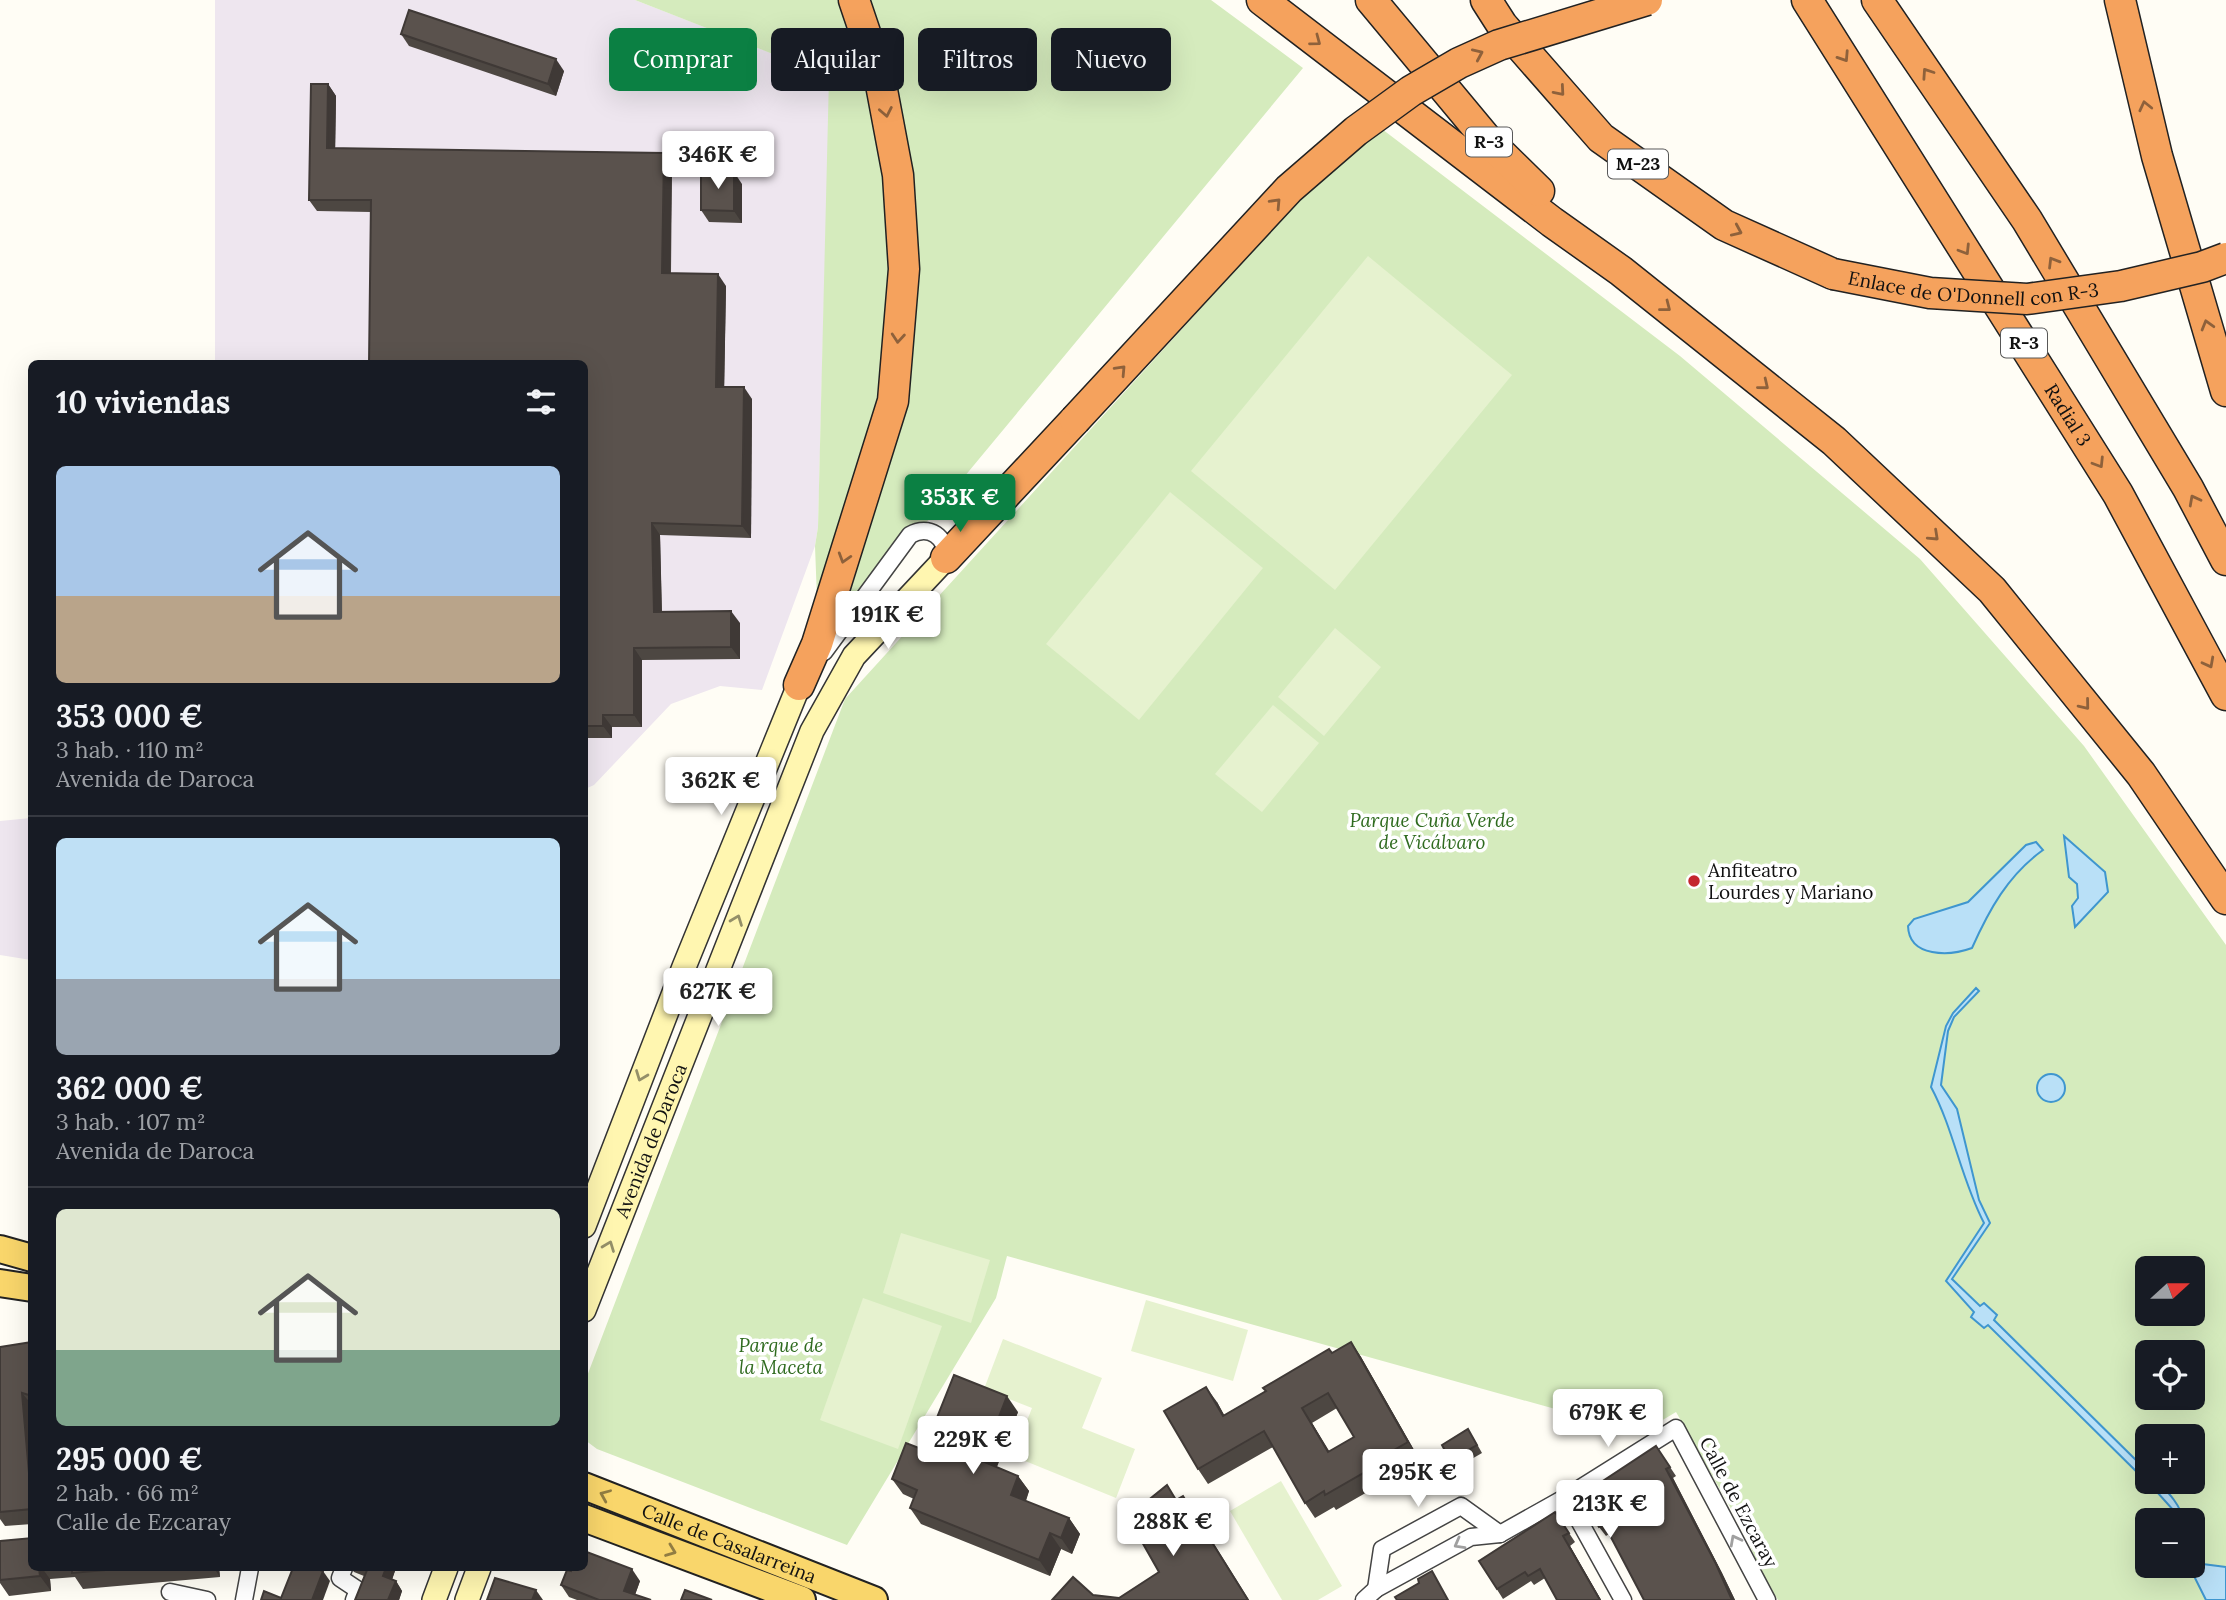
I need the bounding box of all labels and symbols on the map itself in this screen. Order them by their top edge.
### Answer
one-way arrow [1309,32,1321,45]
one-way arrow [1471,48,1483,62]
one-way arrow [1835,50,1848,63]
one-way arrow [1923,68,1935,81]
one-way arrow [1551,83,1564,96]
one-way arrow [2139,100,2153,112]
one-way arrow [878,107,893,118]
road number: R-3 [1466,127,1512,156]
pin: 346K € [661,132,775,191]
road number: M-23 [1608,149,1668,178]
one-way arrow [1268,198,1281,211]
one-way arrow [1730,223,1742,237]
one-way arrow [1957,242,1970,255]
one-way arrow [2048,257,2061,270]
street label: Enlace de O'Donnell con R-3 [1846,265,2100,311]
one-way arrow [1658,298,1671,311]
one-way arrow [2200,319,2215,331]
road number: R-3 [2001,328,2047,358]
one-way arrow [891,333,906,344]
one-way arrow [1113,365,1126,378]
one-way arrow [1756,377,1769,389]
street label: Radial 3 [2040,379,2097,450]
one-way arrow [2090,456,2103,469]
pin: 353K € [903,475,1017,534]
one-way arrow [2189,495,2203,507]
one-way arrow [1926,527,1939,540]
one-way arrow [838,551,852,564]
pin: 191K € [831,592,945,651]
one-way arrow [2200,655,2214,668]
one-way arrow [2077,698,2090,710]
pin: 362K € [664,758,778,817]
park label: Parque Cuña Verde de Vicálvaro [1349,808,1515,854]
place label: Anfiteatro Lourdes y Mariano [1707,858,1873,904]
marker: Anfiteatro Lourdes y Mariano [1686,873,1702,889]
one-way arrow [729,915,743,927]
pin: 627K € [661,968,775,1028]
street label: Avenida de Daroca [609,1060,692,1222]
one-way arrow [635,1070,649,1082]
one-way arrow [601,1241,615,1253]
north arrow [2135,1256,2205,1326]
park label: Parque de la Maceta [739,1333,823,1379]
pin: 679K € [1551,1390,1665,1449]
pin: 229K € [916,1416,1030,1476]
street label: Calle de Ezcaray [1695,1433,1783,1571]
pin: 295K € [1361,1450,1475,1509]
pin: 213K € [1553,1480,1667,1540]
one-way arrow [600,1489,612,1503]
street label: Calle de Casalarreina [638,1498,820,1588]
pin: 288K € [1116,1498,1230,1558]
one-way arrow [1730,1535,1744,1547]
one-way arrow [1454,1536,1466,1549]
one-way arrow [665,1542,677,1556]

